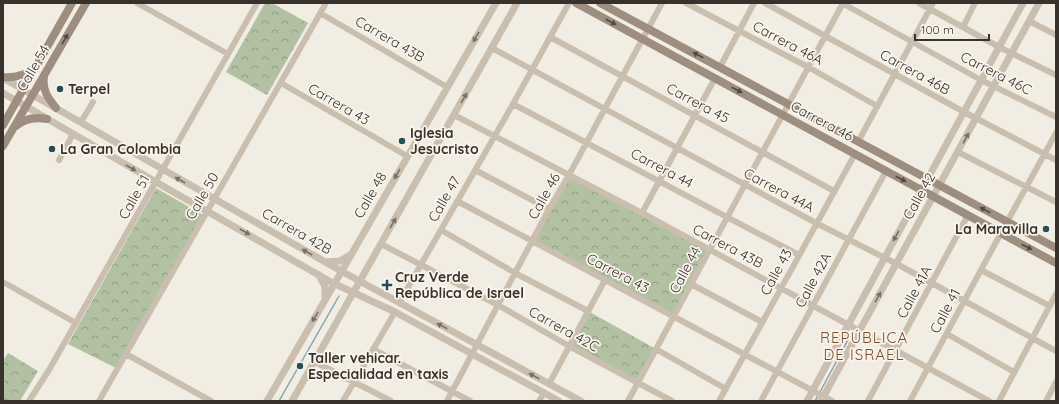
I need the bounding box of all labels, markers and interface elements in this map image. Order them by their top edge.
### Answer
street label: Carrera 43B [352,12,428,66]
scale bar [915,16,989,42]
street label: Carrera 46A [750,17,826,69]
one-way arrow [605,18,616,25]
text: 100 m [921,22,954,37]
one-way arrow [473,31,480,43]
one-way arrow [62,33,69,45]
street label: Calle 54 [13,42,53,94]
street label: Carrera 46B [877,45,953,99]
street label: Carrera 46C [957,47,1035,99]
one-way arrow [692,52,703,59]
street label: Carrera 43 [305,79,373,129]
street label: Carrera 45 [663,79,733,127]
place label: Terpel [68,80,110,98]
marker: Terpel [55,84,65,94]
one-way arrow [731,87,743,93]
one-way arrow [460,92,467,104]
street label: Carrera 46 [788,97,857,145]
place label: Iglesia Jesucristo [410,124,479,158]
one-way arrow [962,132,969,143]
marker: Iglesia Jesucristo [397,136,407,146]
place label: La Gran Colombia [60,140,181,158]
marker: La Gran Colombia [47,144,57,154]
street label: Carrera 44 [628,144,696,192]
one-way arrow [125,164,137,171]
street label: Carrera 44A [741,164,817,216]
one-way arrow [394,168,401,180]
street label: Calle 50 [181,169,223,223]
street label: Calle 48 [350,169,390,221]
street label: Calle 46 [524,169,564,222]
street label: Calle 42 [899,169,939,223]
street label: Calle 51 [114,171,154,223]
street label: Calle 47 [424,173,464,225]
one-way arrow [895,175,907,182]
one-way arrow [174,177,186,184]
street label: Carrera 42B [259,204,335,258]
one-way arrow [979,206,991,213]
one-way arrow [389,217,396,229]
street label: Carrera 43B [690,220,766,272]
place label: La Maravilla [955,220,1038,238]
marker: La Maravilla [1041,224,1051,234]
one-way arrow [239,228,250,235]
one-way arrow [893,231,900,242]
street label: Calle 44 [665,244,705,296]
one-way arrow [1022,244,1033,250]
street label: Calle 43 [756,246,796,298]
one-way arrow [301,248,313,255]
street label: Carrera 43 [584,249,652,297]
street label: Calle 42A [791,249,835,311]
street label: Calle 41A [893,263,935,321]
place label: Cruz Verde República de Israel [395,268,524,302]
marker: Cruz Verde República de Israel [382,280,392,290]
street label: Calle 41 [926,286,964,336]
one-way arrow [875,291,882,303]
street label: Carrera 42C [526,302,602,356]
one-way arrow [312,311,319,323]
one-way arrow [436,323,448,330]
district label: REPÚBLICA DE ISRAEL [820,328,908,364]
place label: Taller vehicar. Especialidad en taxis [308,349,449,383]
marker: Taller vehicar. Especialidad en taxis [295,361,305,371]
one-way arrow [528,373,540,379]

